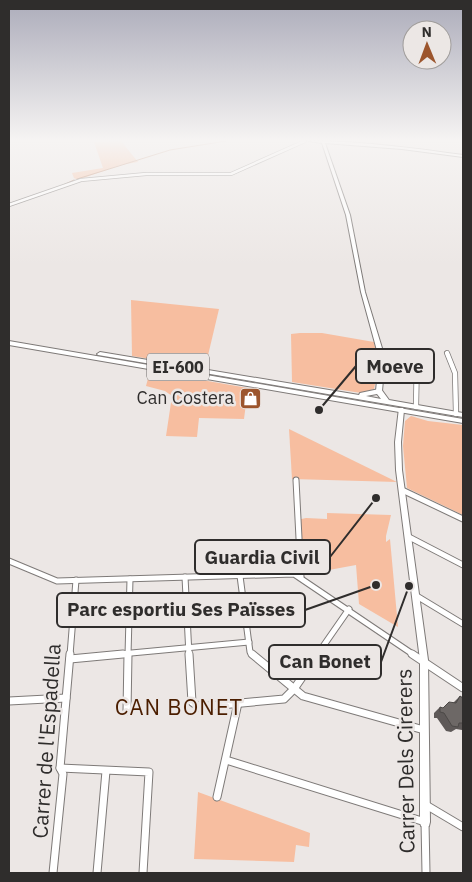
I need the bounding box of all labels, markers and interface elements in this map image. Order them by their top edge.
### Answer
north arrow [402,20,452,70]
text: N [422,23,432,41]
callout: Moeve [356,349,434,383]
road number: EI-600 [147,354,209,381]
text: Moeve [366,354,424,378]
place label: Can Costera [137,386,234,409]
shop icon: Can Costera [238,386,262,410]
callout: Guardia Civil [195,540,330,574]
text: Guardia Civil [205,545,320,569]
callout: Parc esportiu Ses Païsses [57,593,305,627]
text: Parc esportiu Ses Païsses [67,597,295,621]
street label: Carrer de l'Espadella [25,643,67,839]
callout: Can Bonet [269,645,381,679]
text: Can Bonet [279,649,371,673]
street label: Carrer Dels Cirerers [389,668,421,854]
district label: CAN BONET [115,692,243,721]

